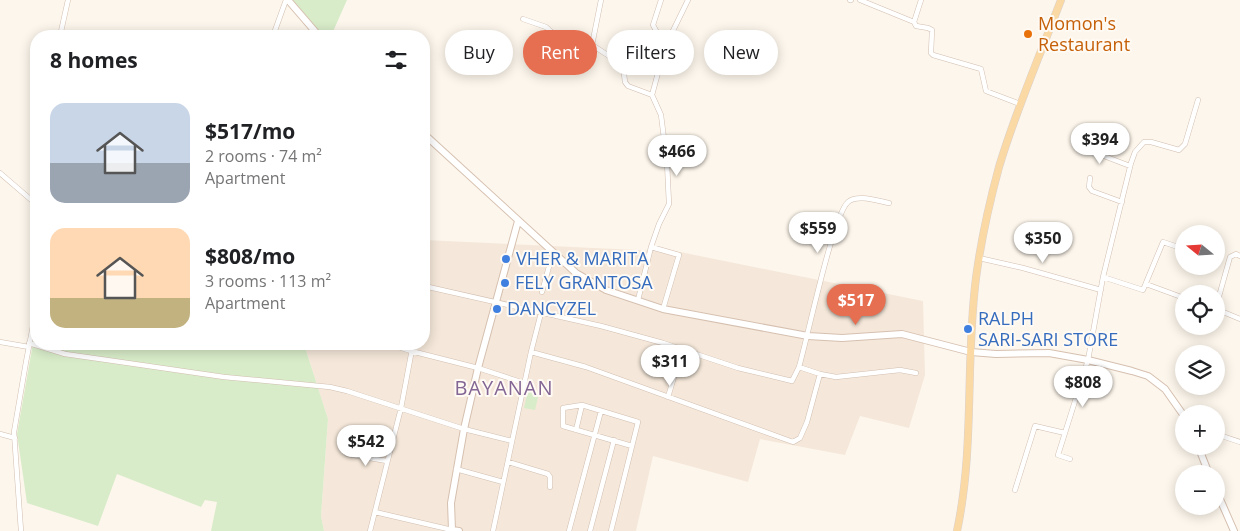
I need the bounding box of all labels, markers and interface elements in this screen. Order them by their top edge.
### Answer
place label: Momon's Restaurant [1038,11,1130,56]
marker: Momon's Restaurant [1022,28,1034,40]
chip: Buy [445,30,513,75]
chip: Rent [523,30,597,75]
chip: Filters [607,30,694,75]
chip: New [704,30,778,75]
text: 8 homes [50,46,138,74]
icon: filters [382,46,410,74]
text: $517/mo [205,117,295,145]
pin: $394 [1070,122,1130,165]
icon: home [90,123,150,183]
text: $394 [1082,128,1118,150]
pin: $466 [647,134,707,177]
text: $466 [659,140,695,162]
text: 2 rooms · 74 m² [205,145,322,167]
text: Apartment [205,167,285,189]
pin: $559 [788,212,848,254]
text: $559 [800,217,836,239]
pin: $350 [1013,222,1073,264]
north arrow [1175,225,1225,275]
map controls [1175,225,1225,515]
text: $350 [1025,227,1061,249]
text: $808/mo [205,242,295,270]
place label: VHER & MARITA [516,246,649,270]
icon: home [90,248,150,308]
marker: VHER & MARITA [500,253,512,265]
text: 3 rooms · 113 m² [205,270,331,292]
place label: FELY GRANTOSA [515,270,653,294]
marker: FELY GRANTOSA [499,277,511,289]
pin: $517 [826,284,886,326]
button: locate [1175,285,1225,335]
text: $517 [838,289,874,311]
text: Apartment [205,292,285,314]
place label: DANCYZEL [507,296,596,320]
marker: DANCYZEL [491,303,503,315]
place label: RALPH SARI-SARI STORE [978,306,1118,351]
marker: RALPH SARI-SARI STORE [962,323,974,335]
pin: $311 [640,344,700,387]
button: layers [1175,345,1225,395]
text: $311 [652,350,688,372]
pin: $808 [1053,366,1113,408]
text: $808 [1065,371,1101,393]
district label: BAYANAN [454,374,554,401]
button: + [1175,405,1225,455]
pin: $542 [336,424,396,467]
text: $542 [348,430,384,452]
button: − [1175,465,1225,515]

